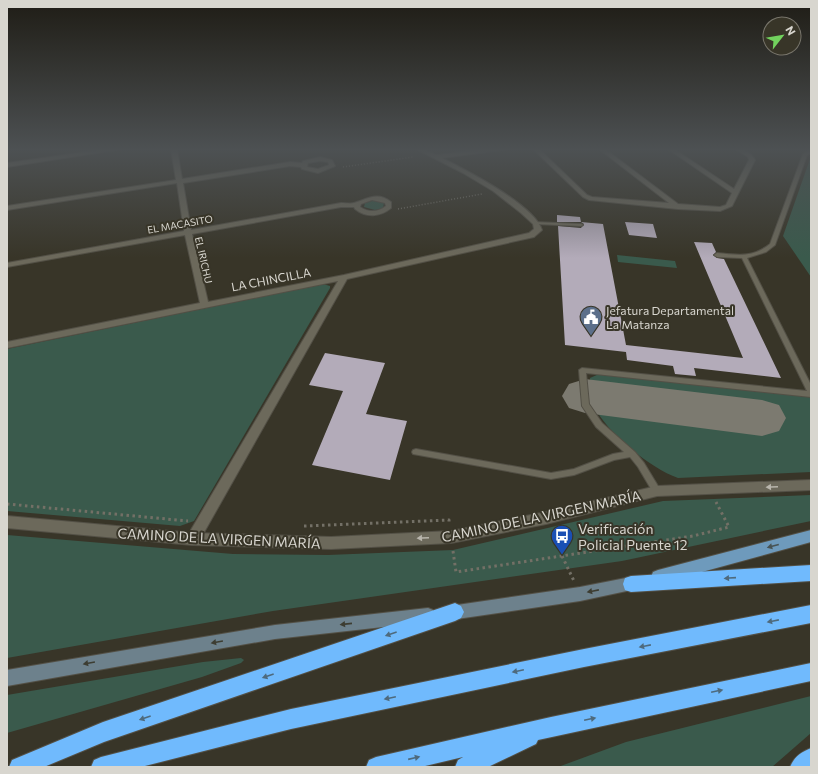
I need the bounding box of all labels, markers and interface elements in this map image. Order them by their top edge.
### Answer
north arrow [762,16,802,56]
text: N [783,24,799,37]
street label: EL MACASITO [146,212,214,236]
street label: EL IRICHU [193,235,215,285]
street label: LA CHINCILLA [230,264,312,294]
place label: Jefatura Departamental La Matanza [606,303,734,331]
public building icon: Jefatura Departamental La Matanza [578,304,604,337]
one-way arrow [765,484,778,490]
street label: CAMINO DE LA VIRGEN MARÍA [440,486,643,545]
place label: Verificación Policial Puente 12 [578,520,688,553]
bus stop icon: Verificación Policial Puente 12 [549,523,575,556]
street label: CAMINO DE LA VIRGEN MARÍA [117,524,321,552]
one-way arrow [417,535,429,542]
one-way arrow [767,544,780,550]
one-way arrow [723,575,736,581]
one-way arrow [587,589,599,595]
one-way arrow [767,618,779,624]
one-way arrow [340,621,352,627]
one-way arrow [385,631,397,637]
one-way arrow [211,639,224,645]
one-way arrow [639,643,651,649]
one-way arrow [83,661,95,667]
one-way arrow [511,669,524,675]
one-way arrow [262,673,274,679]
one-way arrow [711,688,723,694]
one-way arrow [384,695,396,701]
one-way arrow [139,715,151,721]
one-way arrow [583,715,596,721]
one-way arrow [408,755,420,761]

